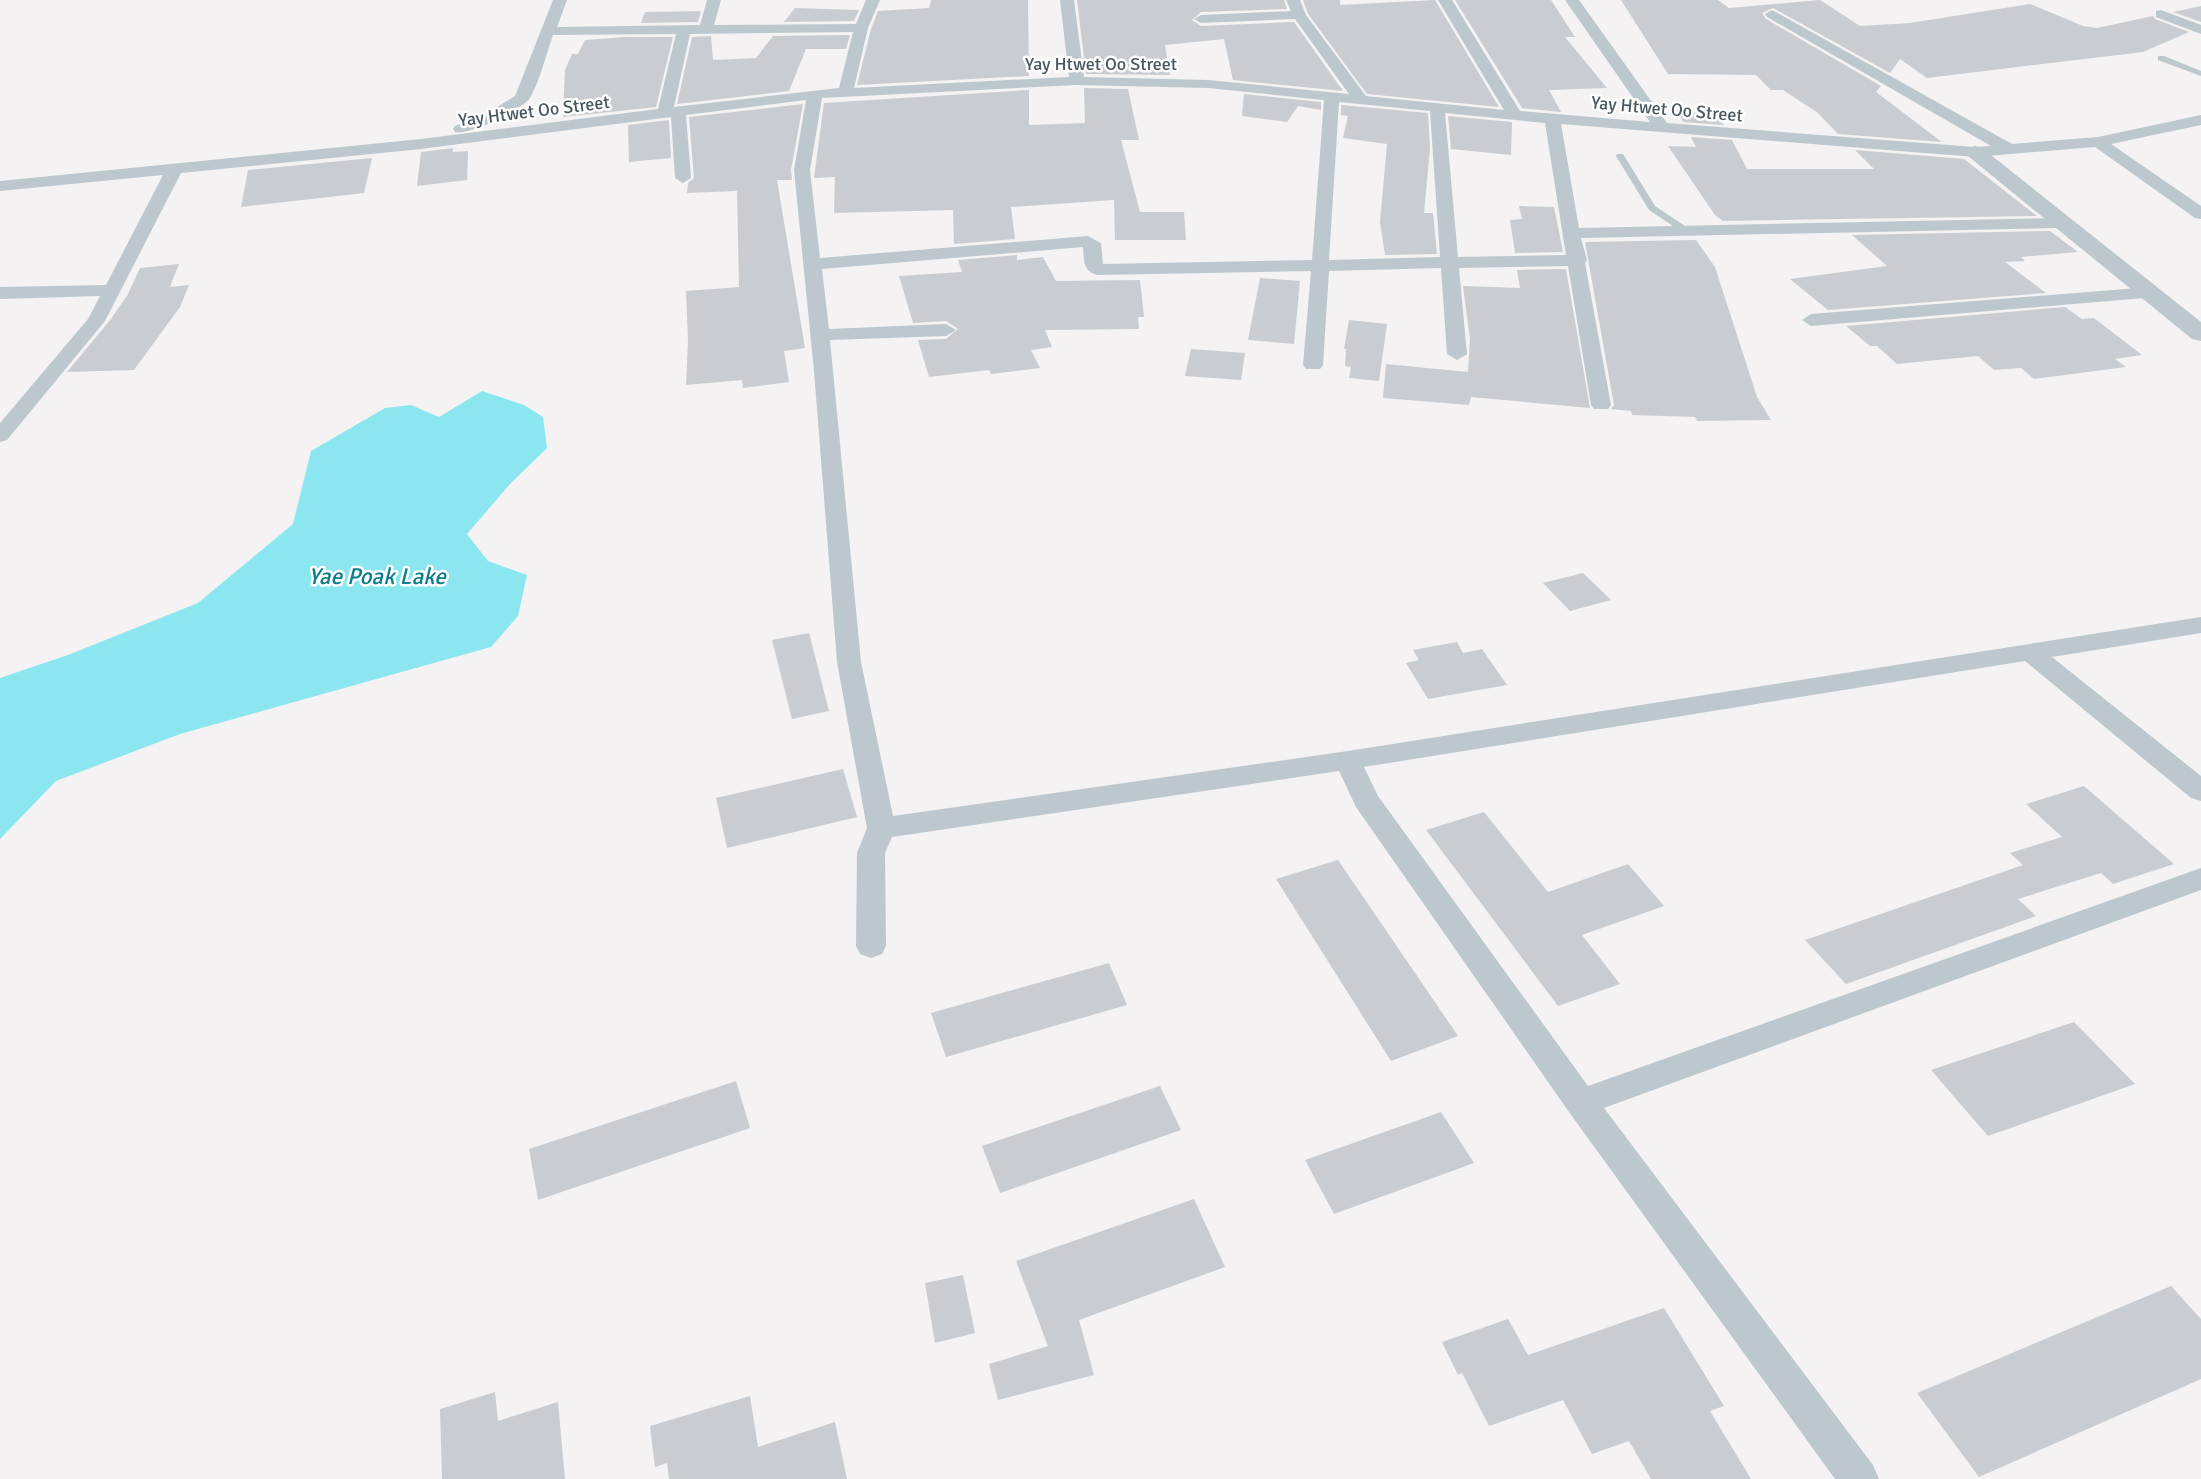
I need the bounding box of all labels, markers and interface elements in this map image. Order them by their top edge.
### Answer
street label: Yay Htwet Oo Street [1025,53,1177,75]
street label: Yay Htwet Oo Street [457,91,611,131]
street label: Yay Htwet Oo Street [1590,91,1744,127]
water label: Yae Poak Lake [308,562,447,591]

